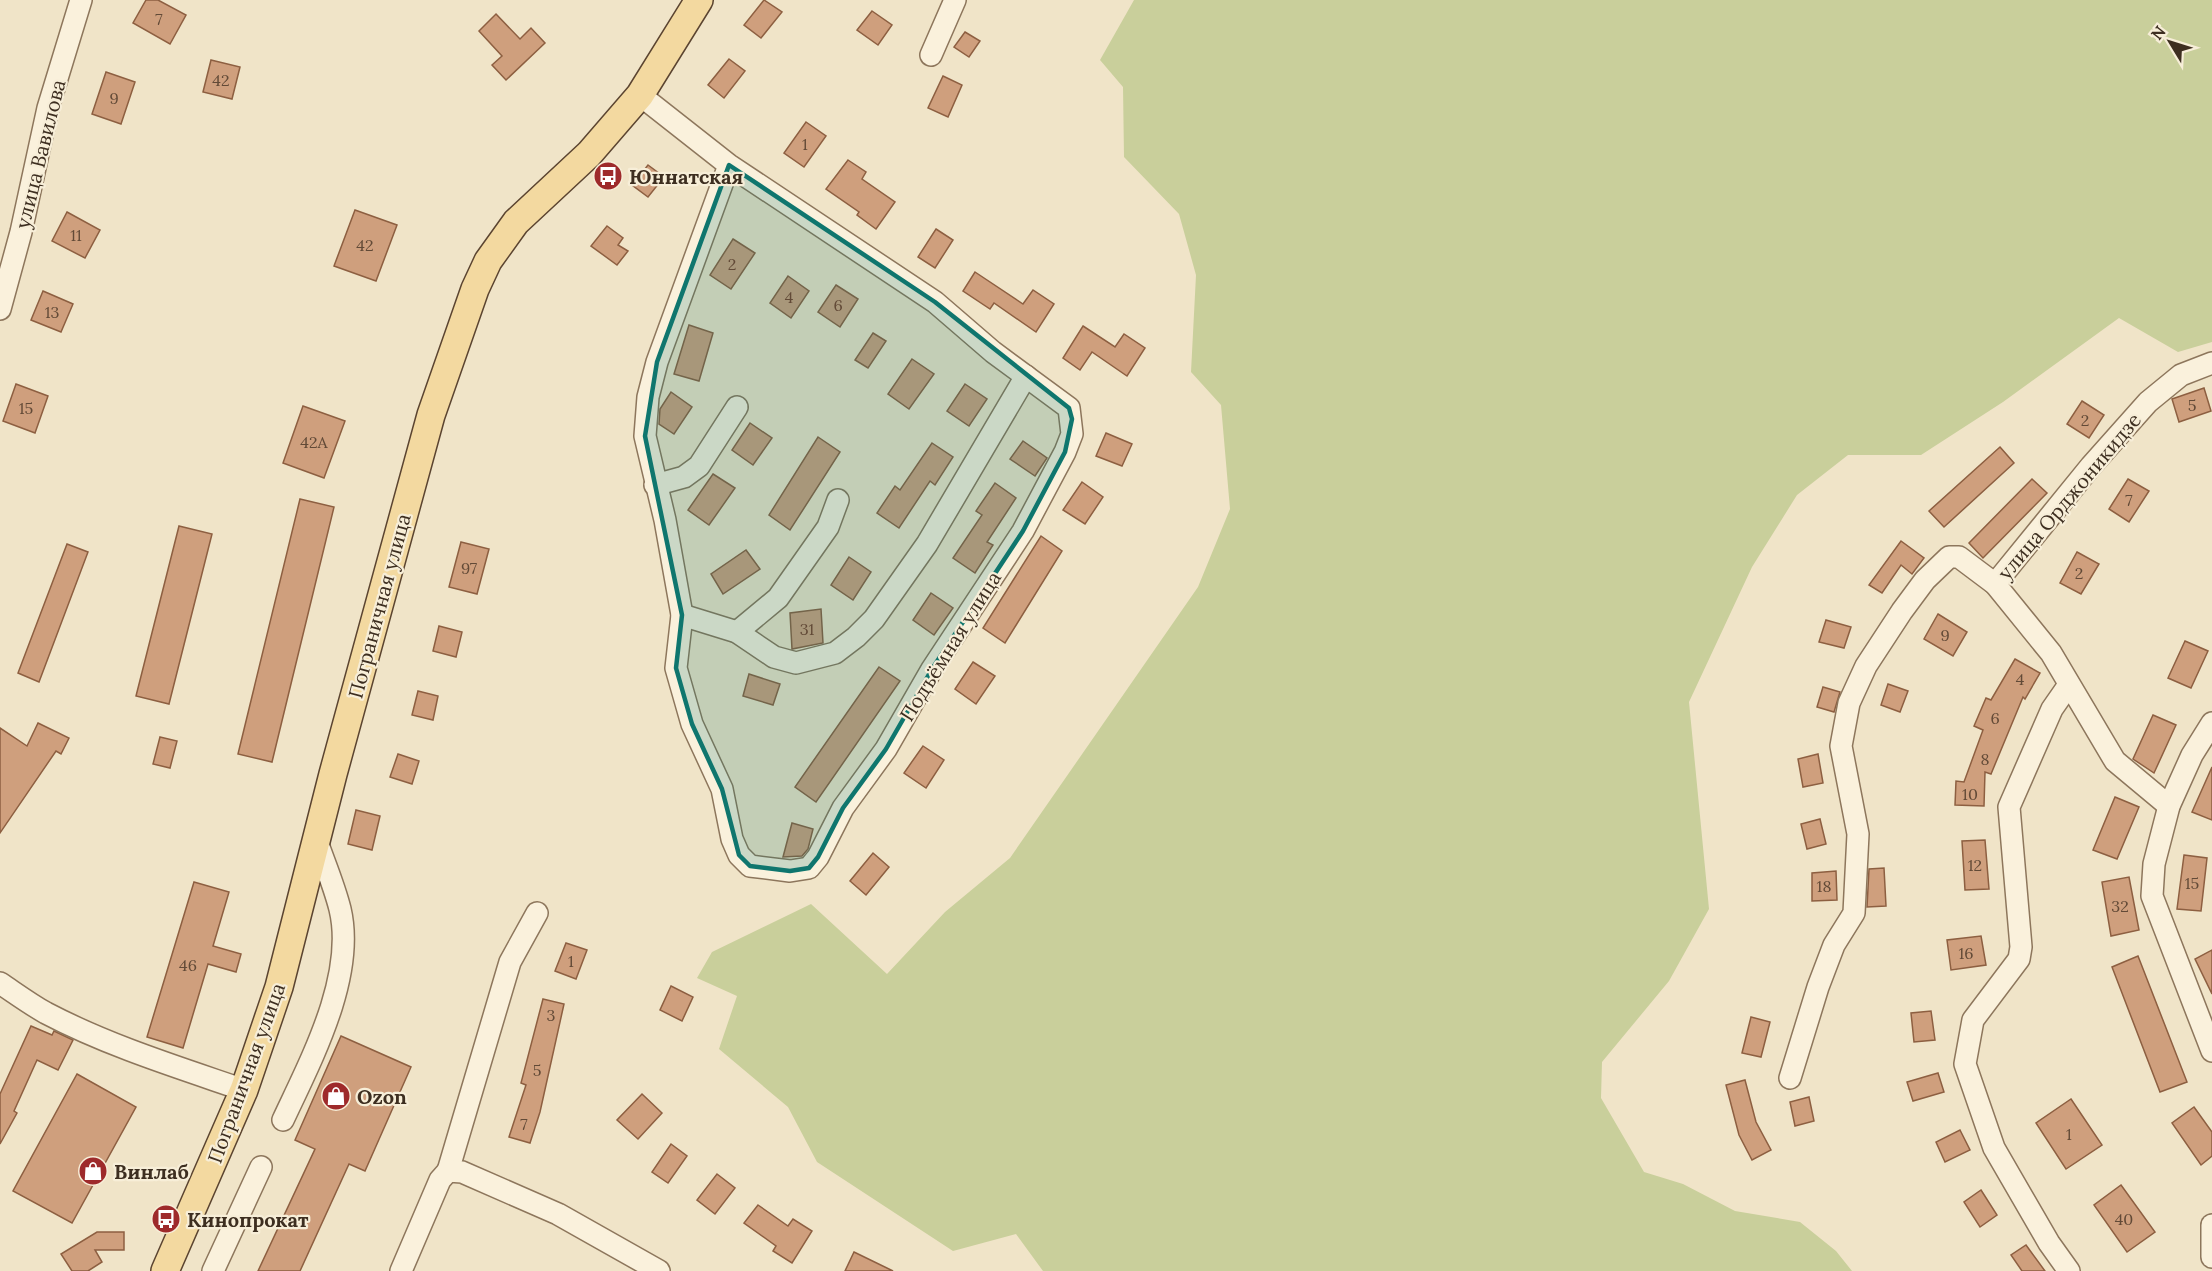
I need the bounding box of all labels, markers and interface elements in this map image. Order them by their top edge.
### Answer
house number: 7 [155,9,163,29]
north arrow [2140,12,2200,72]
text: N [2146,22,2170,44]
house number: 42 [212,70,230,90]
street label: улица Вавилова [9,77,71,231]
house number: 9 [109,88,119,108]
house number: 1 [802,134,808,154]
bus stop icon: Юннатская [592,160,624,192]
place label: Юннатская [629,164,743,189]
house number: 11 [70,225,82,245]
house number: 42 [356,235,374,255]
house number: 2 [728,254,736,274]
house number: 4 [785,287,794,307]
house number: 6 [833,295,843,315]
house number: 13 [45,302,59,322]
house number: 5 [2188,395,2196,415]
house number: 15 [19,398,33,418]
street label: улица Орджоникидзе [1992,408,2146,584]
house number: 2 [2081,410,2089,430]
house number: 42А [300,432,329,452]
house number: 7 [2125,490,2133,510]
street label: Пограничная улица [342,511,416,701]
house number: 97 [461,558,478,578]
house number: 2 [2075,563,2083,583]
street label: Подъёмная улица [894,566,1006,726]
house number: 31 [800,619,815,639]
house number: 9 [1940,625,1950,645]
house number: 4 [2016,669,2025,689]
house number: 6 [1990,708,2000,728]
house number: 8 [1981,749,1990,769]
house number: 10 [1962,784,1978,804]
house number: 12 [1968,855,1982,875]
house number: 15 [2185,873,2199,893]
house number: 18 [1817,876,1831,896]
house number: 32 [2111,896,2129,916]
house number: 16 [1958,943,1974,963]
house number: 1 [568,951,574,971]
house number: 46 [179,955,197,975]
street label: Пограничная улица [202,979,290,1167]
house number: 3 [547,1005,556,1025]
house number: 5 [533,1060,541,1080]
shop icon: Ozon [320,1080,352,1112]
place label: Ozon [357,1084,407,1109]
house number: 7 [520,1114,528,1134]
house number: 1 [2066,1124,2072,1144]
shop icon: Винлаб [77,1155,109,1187]
place label: Винлаб [114,1159,189,1184]
bus stop icon: Кинопрокат [150,1203,182,1235]
place label: Кинопрокат [187,1207,309,1232]
house number: 40 [2115,1209,2133,1229]

